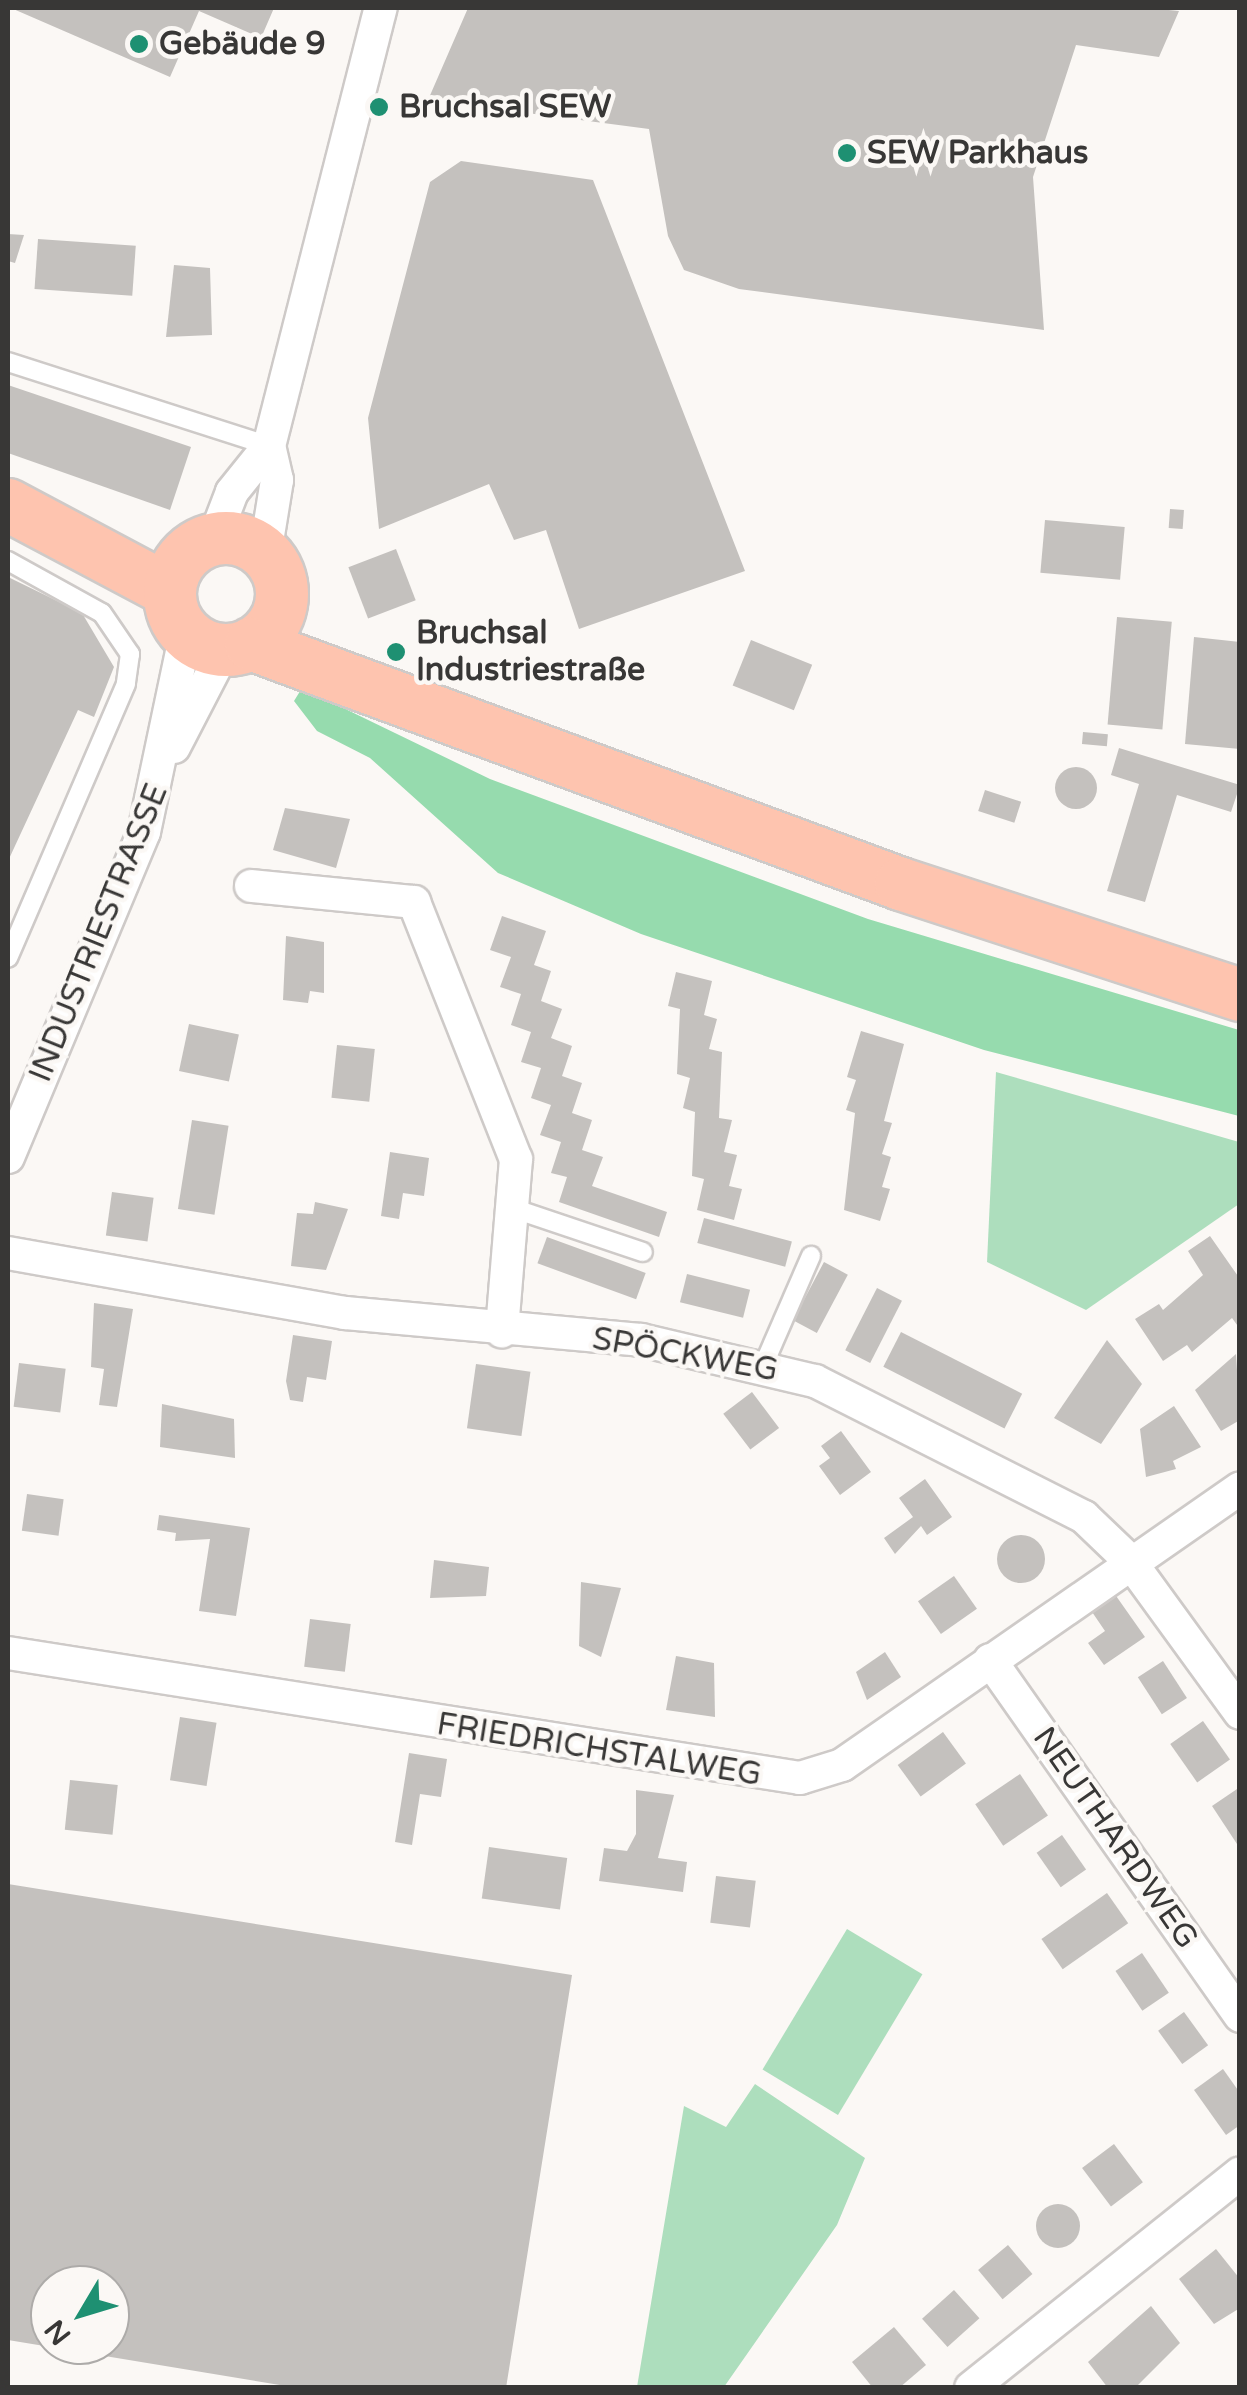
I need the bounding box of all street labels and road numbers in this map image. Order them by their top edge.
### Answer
street label: INDUSTRIESTRASSE [22,778,176,1088]
street label: SPÖCKWEG [589,1320,781,1390]
street label: FRIEDRICHSTALWEG [434,1705,764,1795]
street label: NEUTHARDWEG [1024,1720,1206,1956]

